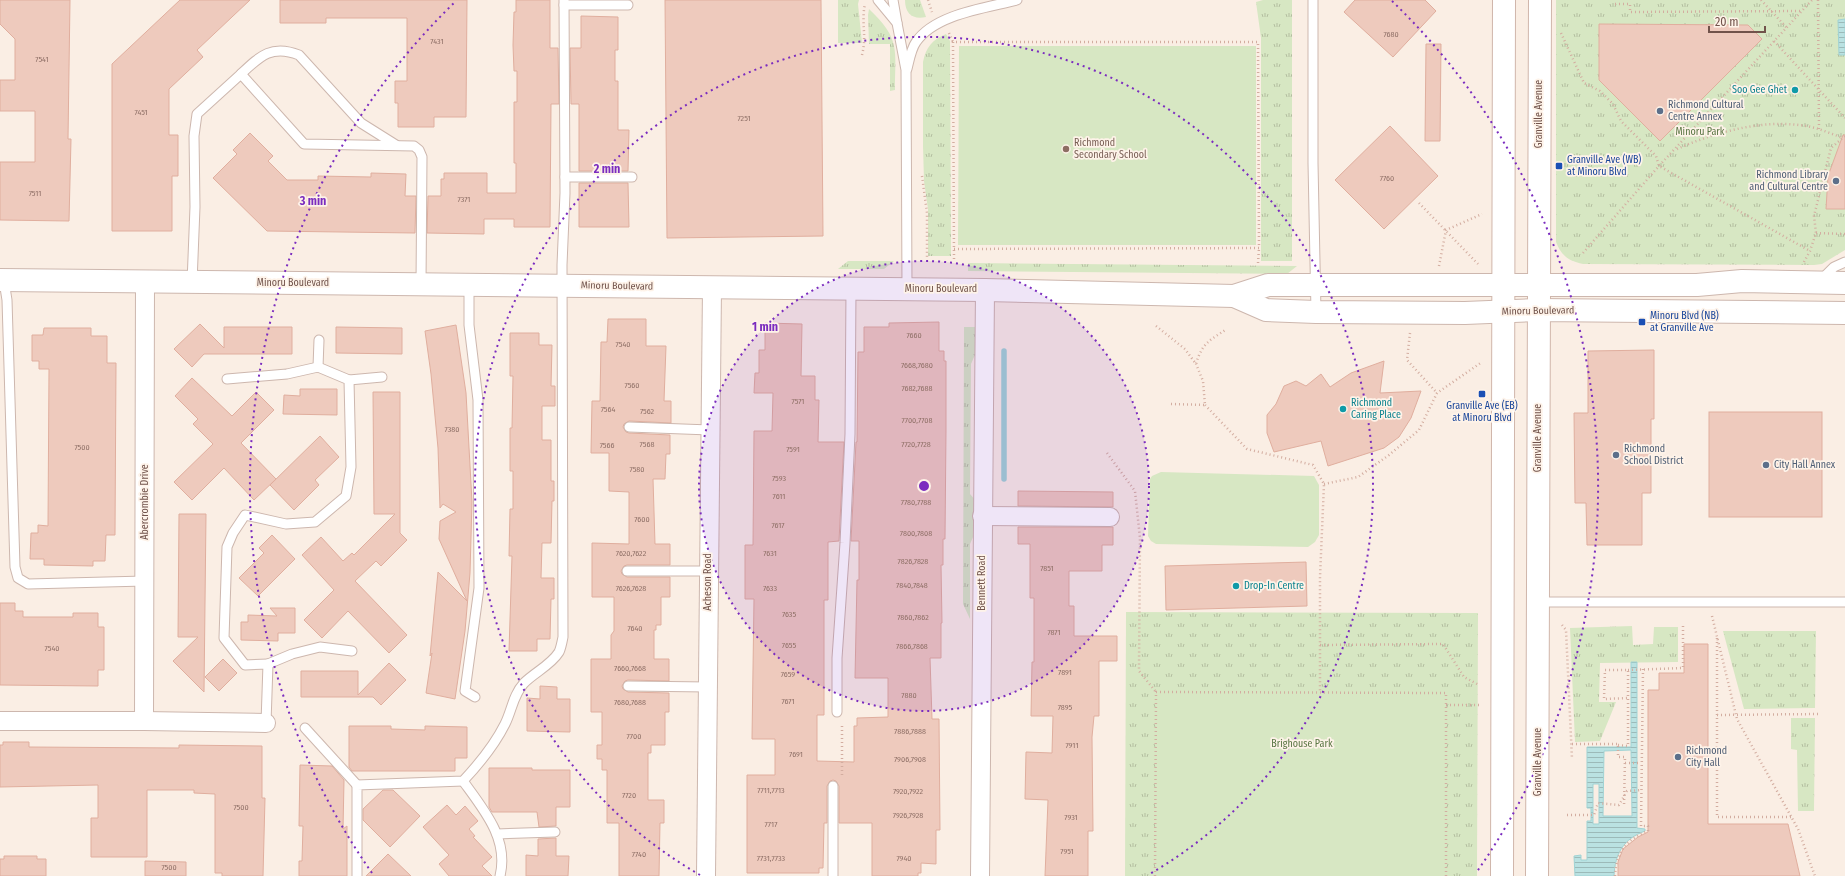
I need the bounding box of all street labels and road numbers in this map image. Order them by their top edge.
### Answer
street label: Granville Avenue [1533,80,1545,148]
street label: Minoru Boulevard [257,277,329,289]
street label: Minoru Boulevard [581,279,653,293]
street label: Minoru Boulevard [905,283,977,295]
street label: Minoru Boulevard [1502,304,1574,318]
street label: Granville Avenue [1532,404,1544,472]
street label: Abercrombie Drive [139,464,151,540]
street label: Acheson Road [702,553,714,611]
street label: Bennett Road [976,555,988,611]
street label: Granville Avenue [1532,728,1544,796]

